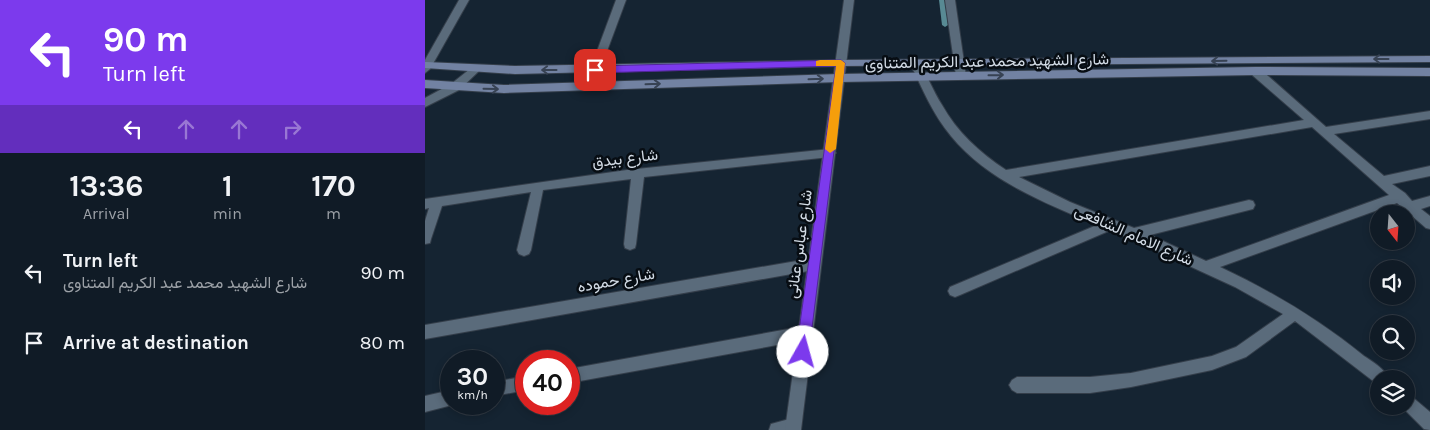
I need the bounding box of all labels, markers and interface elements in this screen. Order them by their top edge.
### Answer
text: 90 m [103,19,189,60]
icon: left [20,20,85,85]
pin [574,49,616,91]
street label: شارع الشهيد محمد عبد الكريم المتناوى [865,49,1109,75]
one-way arrow [1374,54,1390,64]
icon: arrive [581,56,609,84]
one-way arrow [1211,56,1227,65]
text: Turn left [103,61,186,87]
one-way arrow [541,65,558,75]
one-way arrow [988,71,1004,80]
one-way arrow [808,74,824,84]
one-way arrow [645,80,661,89]
one-way arrow [482,84,499,94]
icon: left [119,115,147,143]
icon: ahead [172,115,200,143]
icon: ahead [225,115,253,143]
icon: right [278,115,306,143]
street label: شارع بيدق [591,145,659,173]
text: 13:36 [69,168,143,204]
text: 1 [222,168,233,204]
text: 170 [311,168,356,204]
street label: شارع عباس عنانى [782,188,818,300]
street label: شارع الامام الشافعى [1071,200,1196,271]
text: Arrival [83,204,130,223]
text: min [213,204,242,223]
text: m [326,204,341,223]
north arrow [1370,205,1415,250]
map controls [1370,205,1415,415]
text: Turn left [63,250,138,272]
icon: left [20,259,48,287]
button: sound [1370,260,1415,305]
text: 90 m [360,262,405,284]
street label: شارع حموده [576,264,656,298]
text: شارع الشهيد محمد عبد الكريم المتناوى [63,273,307,292]
button: search [1370,315,1415,360]
position arrow [776,325,828,377]
icon: arrive [20,329,48,357]
text: Arrive at destination [63,332,249,354]
text: 80 m [360,332,405,354]
speed limit sign: 40 [515,350,580,415]
text: 30 [457,362,488,391]
button: layers [1370,370,1415,415]
text: km/h [457,388,488,402]

